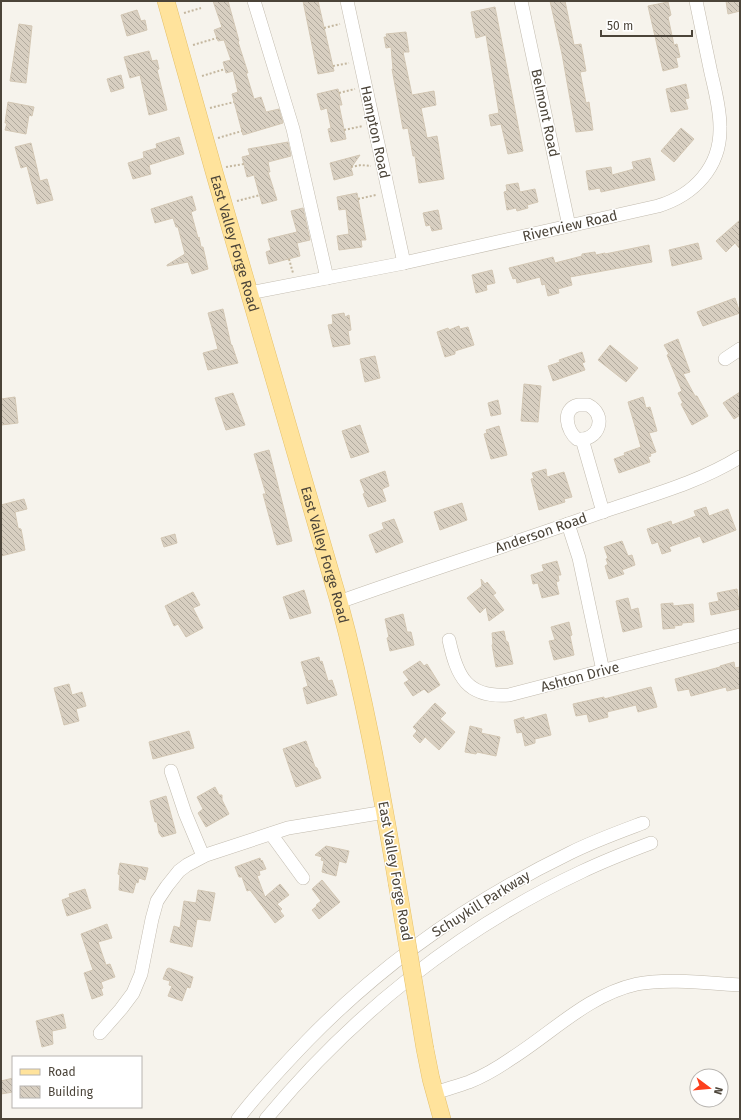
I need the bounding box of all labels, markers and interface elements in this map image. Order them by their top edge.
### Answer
scale bar [601,12,692,38]
text: 50 m [607,19,633,33]
street label: Belmont Road [527,67,563,159]
street label: Hampton Road [357,84,393,180]
street label: East Valley Forge Road [207,173,263,314]
street label: Riverview Road [521,207,619,245]
street label: East Valley Forge Road [297,484,353,625]
street label: Anderson Road [493,509,589,557]
street label: Ashton Drive [539,658,621,696]
street label: East Valley Forge Road [374,800,416,942]
street label: Schuykill Parkway [429,867,533,941]
legend [12,1056,142,1108]
text: Road [48,1065,76,1079]
north arrow [689,1068,729,1108]
text: Building [48,1085,94,1099]
text: N [711,1085,725,1096]

